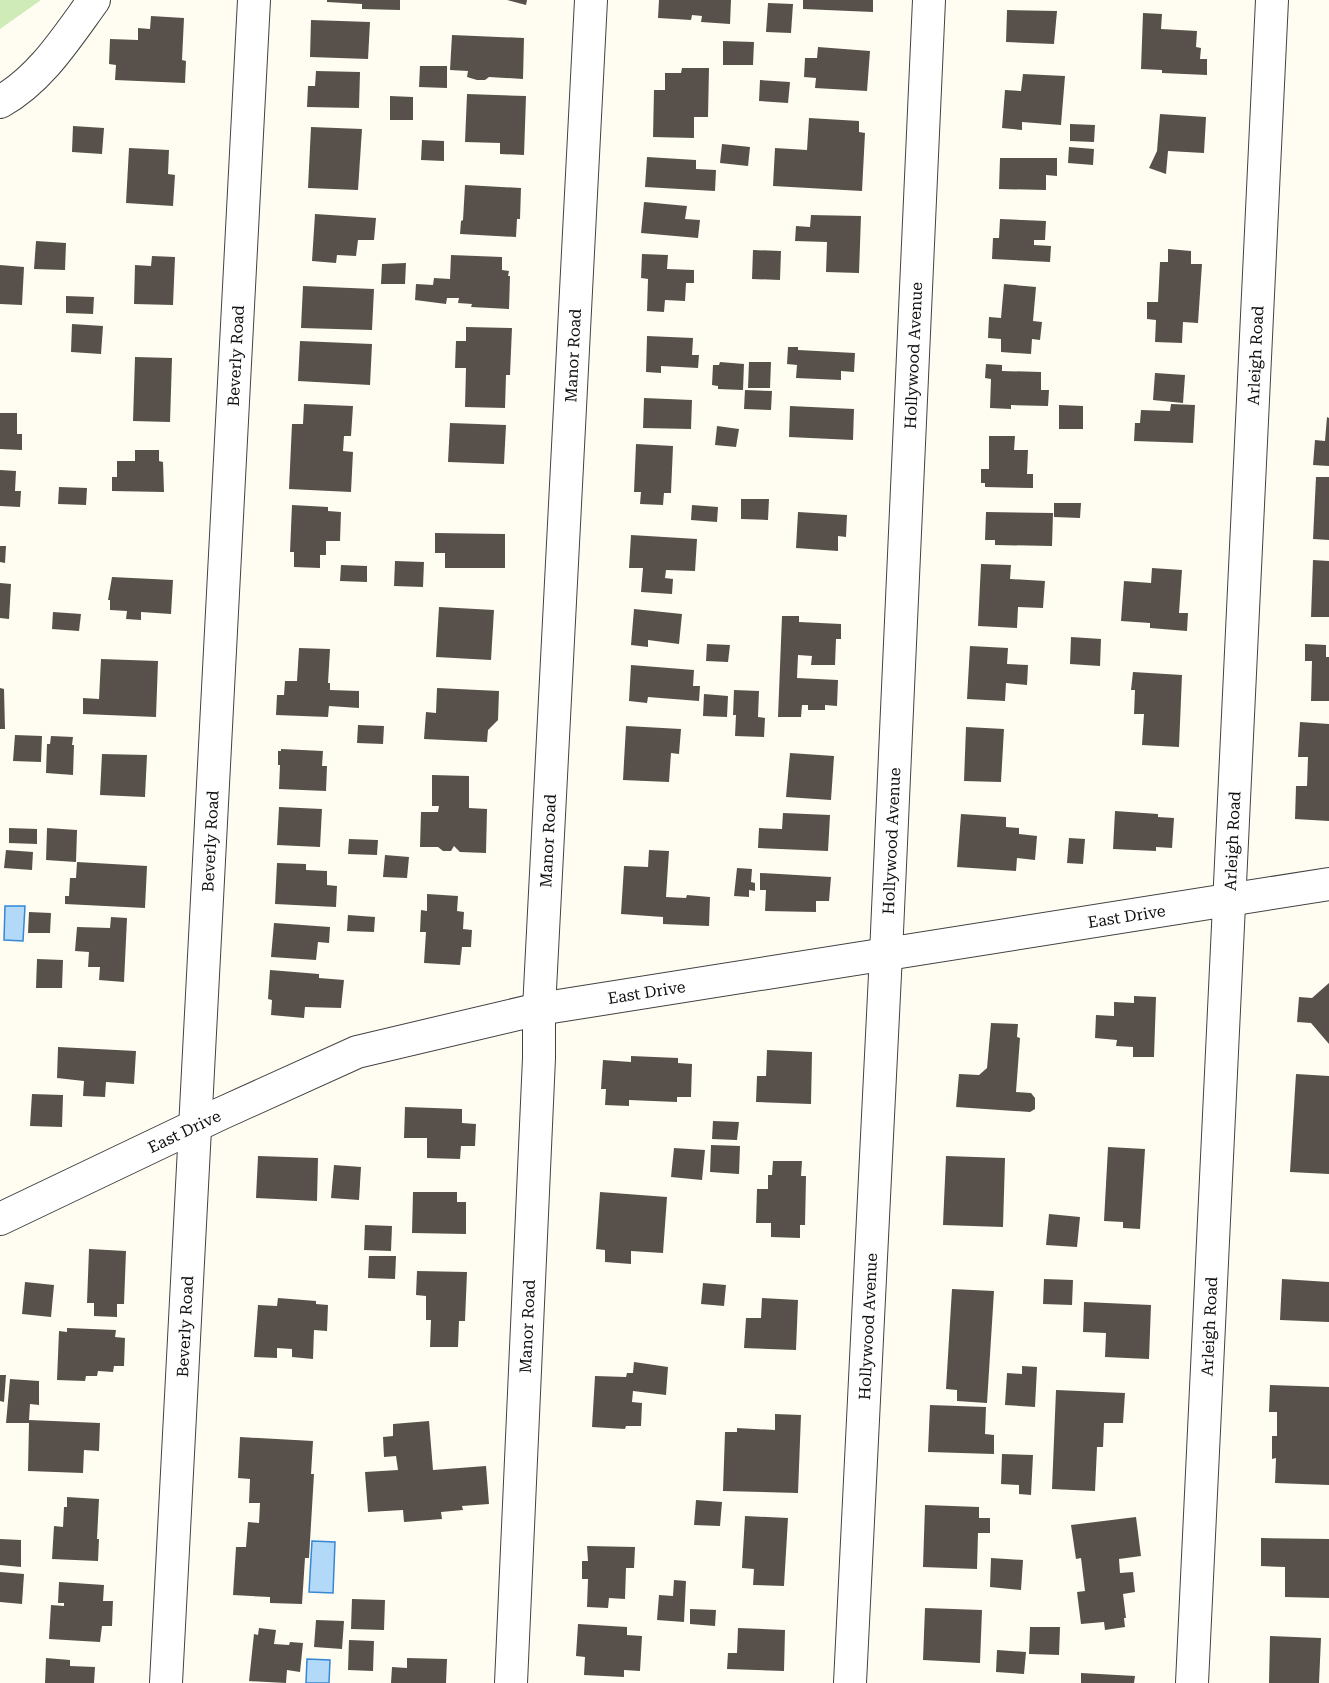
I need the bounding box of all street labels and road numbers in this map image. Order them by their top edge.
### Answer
street label: Hollywood Avenue [900,281,926,429]
street label: Beverly Road [223,305,248,407]
street label: Arleigh Road [1243,305,1267,406]
street label: Manor Road [561,308,585,403]
street label: Hollywood Avenue [878,767,904,915]
street label: Beverly Road [198,790,222,892]
street label: Arleigh Road [1220,791,1244,891]
street label: Manor Road [536,793,560,888]
street label: East Drive [1086,900,1167,932]
street label: East Drive [606,976,687,1008]
street label: East Drive [145,1106,224,1157]
street label: Hollywood Avenue [854,1252,881,1400]
street label: Beverly Road [173,1275,197,1378]
street label: Arleigh Road [1197,1276,1221,1377]
street label: Manor Road [515,1279,539,1374]

